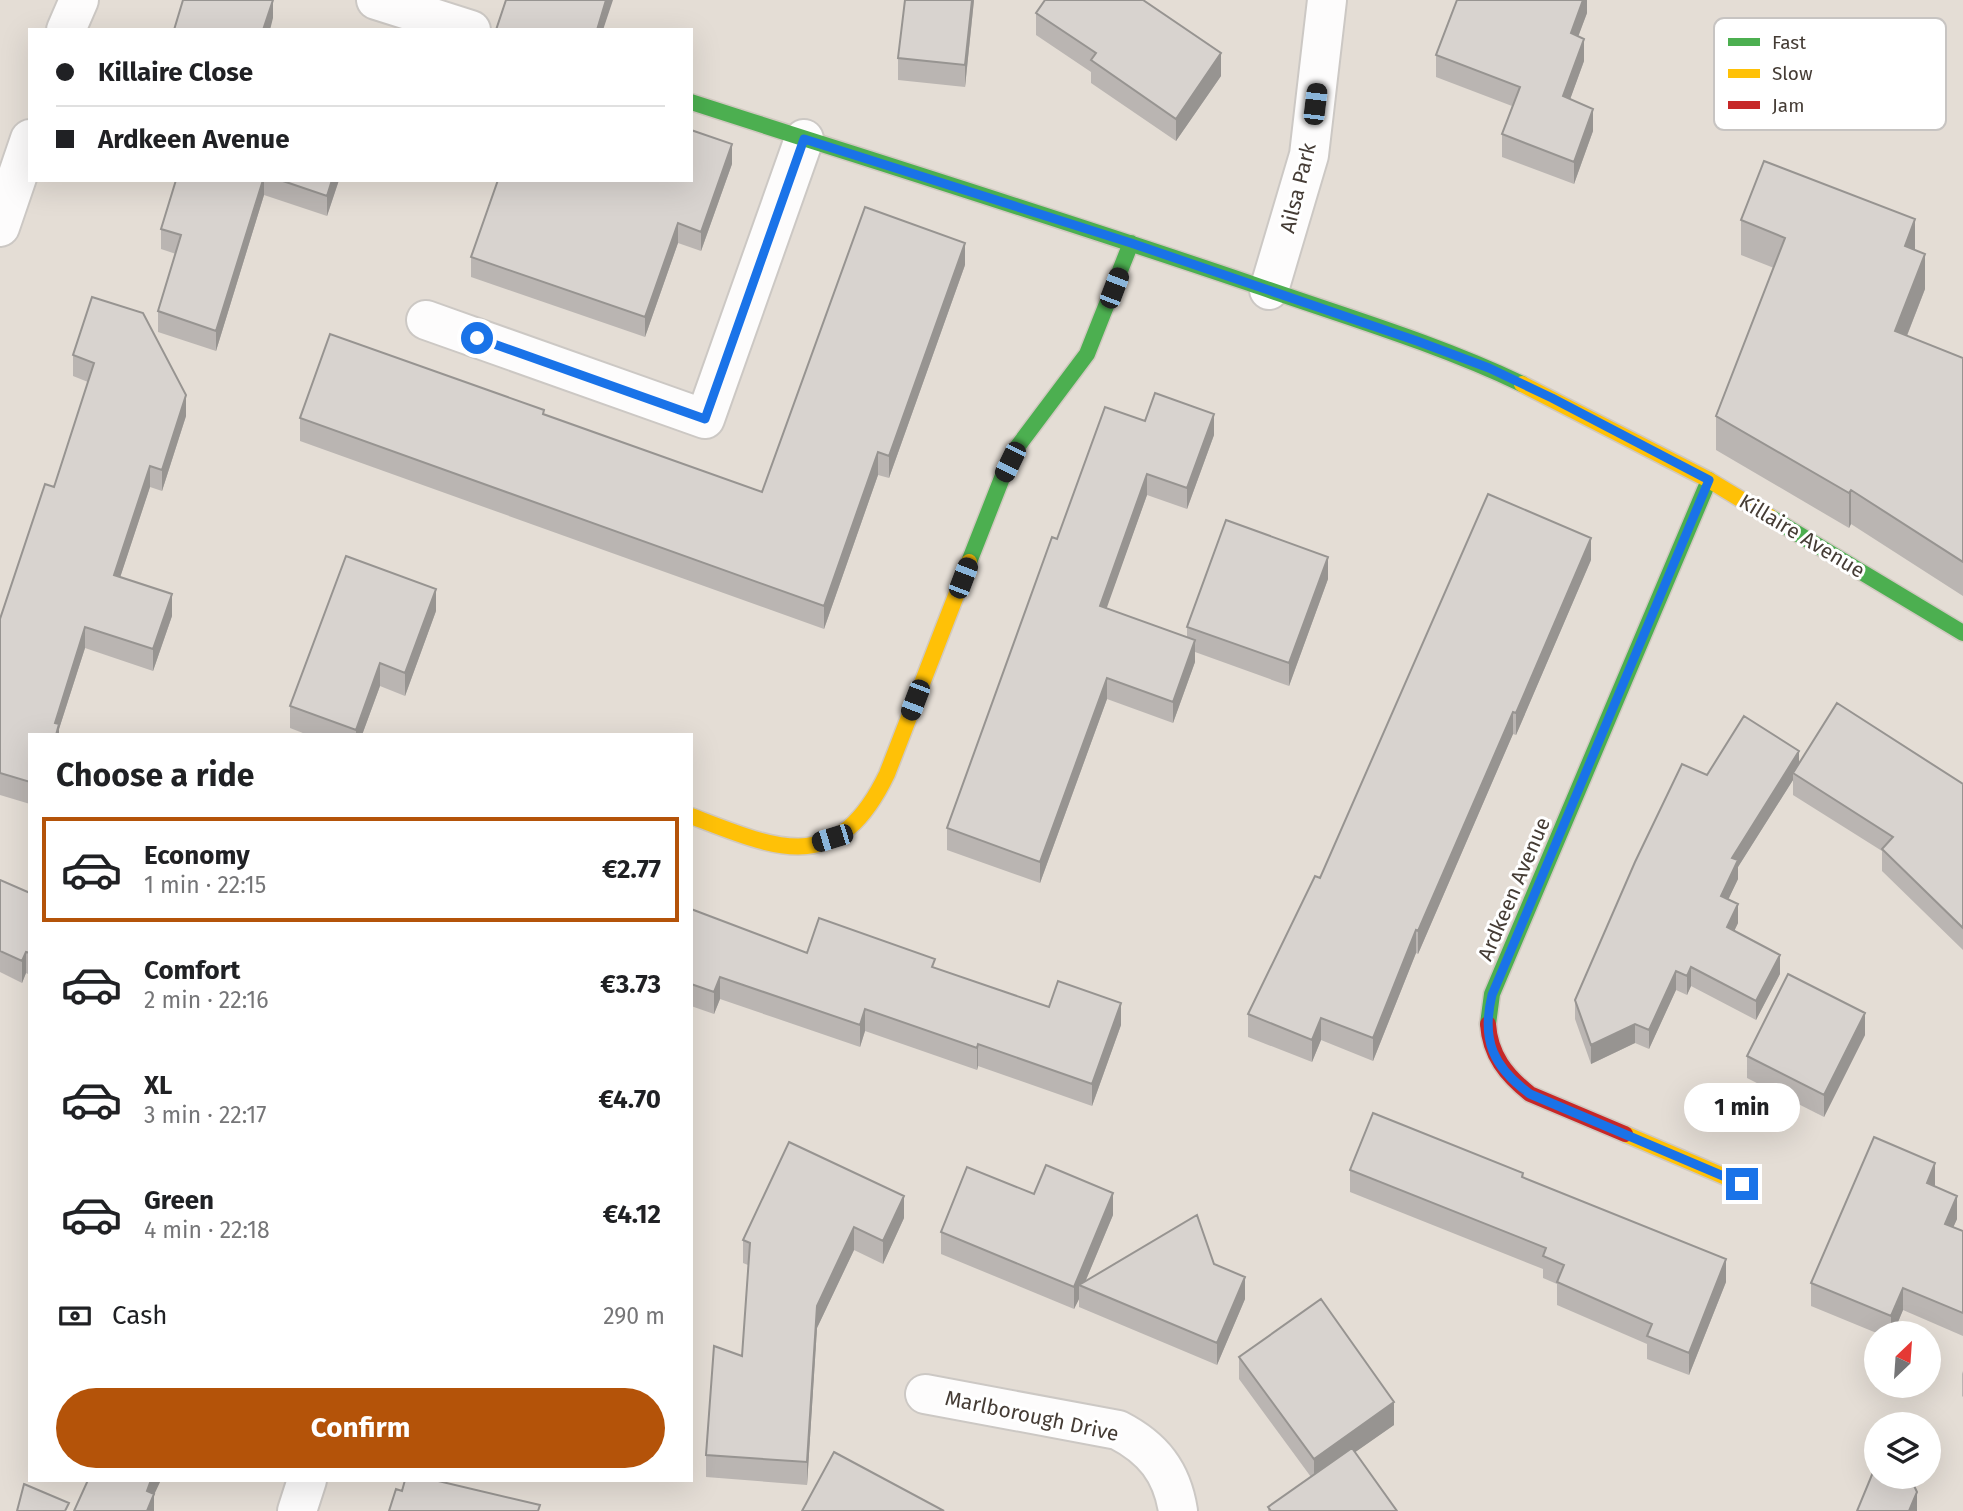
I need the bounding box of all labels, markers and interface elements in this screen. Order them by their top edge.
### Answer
legend [1714,18,1946,130]
text: Fast [1772,31,1806,54]
text: Killaire Close [98,57,253,88]
text: Slow [1772,62,1813,85]
car [1303,82,1328,126]
text: Jam [1772,94,1804,117]
text: Ardkeen Avenue [98,124,290,155]
street label: Ailsa Park [1274,140,1322,236]
car [1097,265,1132,311]
route start [461,322,493,354]
car [992,439,1029,485]
street label: Killaire Avenue [1734,488,1870,584]
car [946,555,981,601]
car [898,677,933,723]
text: Choose a ride [56,756,254,794]
street label: Ardkeen Avenue [1472,813,1556,965]
car [809,822,856,854]
icon: car [60,838,123,901]
text: Economy [144,840,250,871]
text: €2.77 [602,854,661,885]
text: 1 min · 22:15 [144,871,266,899]
icon: car [60,953,123,1016]
text: Comfort [144,955,240,986]
text: €3.73 [600,969,661,1000]
text: 2 min · 22:16 [144,986,268,1014]
icon: car [60,1068,123,1131]
text: XL [144,1070,172,1101]
callout: 1 min [1684,1082,1800,1132]
text: €4.70 [598,1084,661,1115]
text: 1 min [1714,1093,1770,1121]
text: 3 min · 22:17 [144,1101,267,1129]
route end [1726,1168,1758,1200]
icon: car [60,1183,123,1246]
text: Green [144,1185,214,1216]
text: €4.12 [603,1199,661,1230]
text: 4 min · 22:18 [144,1216,270,1244]
icon: cash [56,1297,94,1335]
text: Cash [112,1300,168,1331]
text: 290 m [603,1302,665,1330]
north arrow [1864,1321,1941,1398]
map controls [1864,1321,1941,1489]
street label: Marlborough Drive [943,1385,1121,1447]
button: Confirm [56,1388,665,1468]
button: layers [1864,1412,1941,1489]

